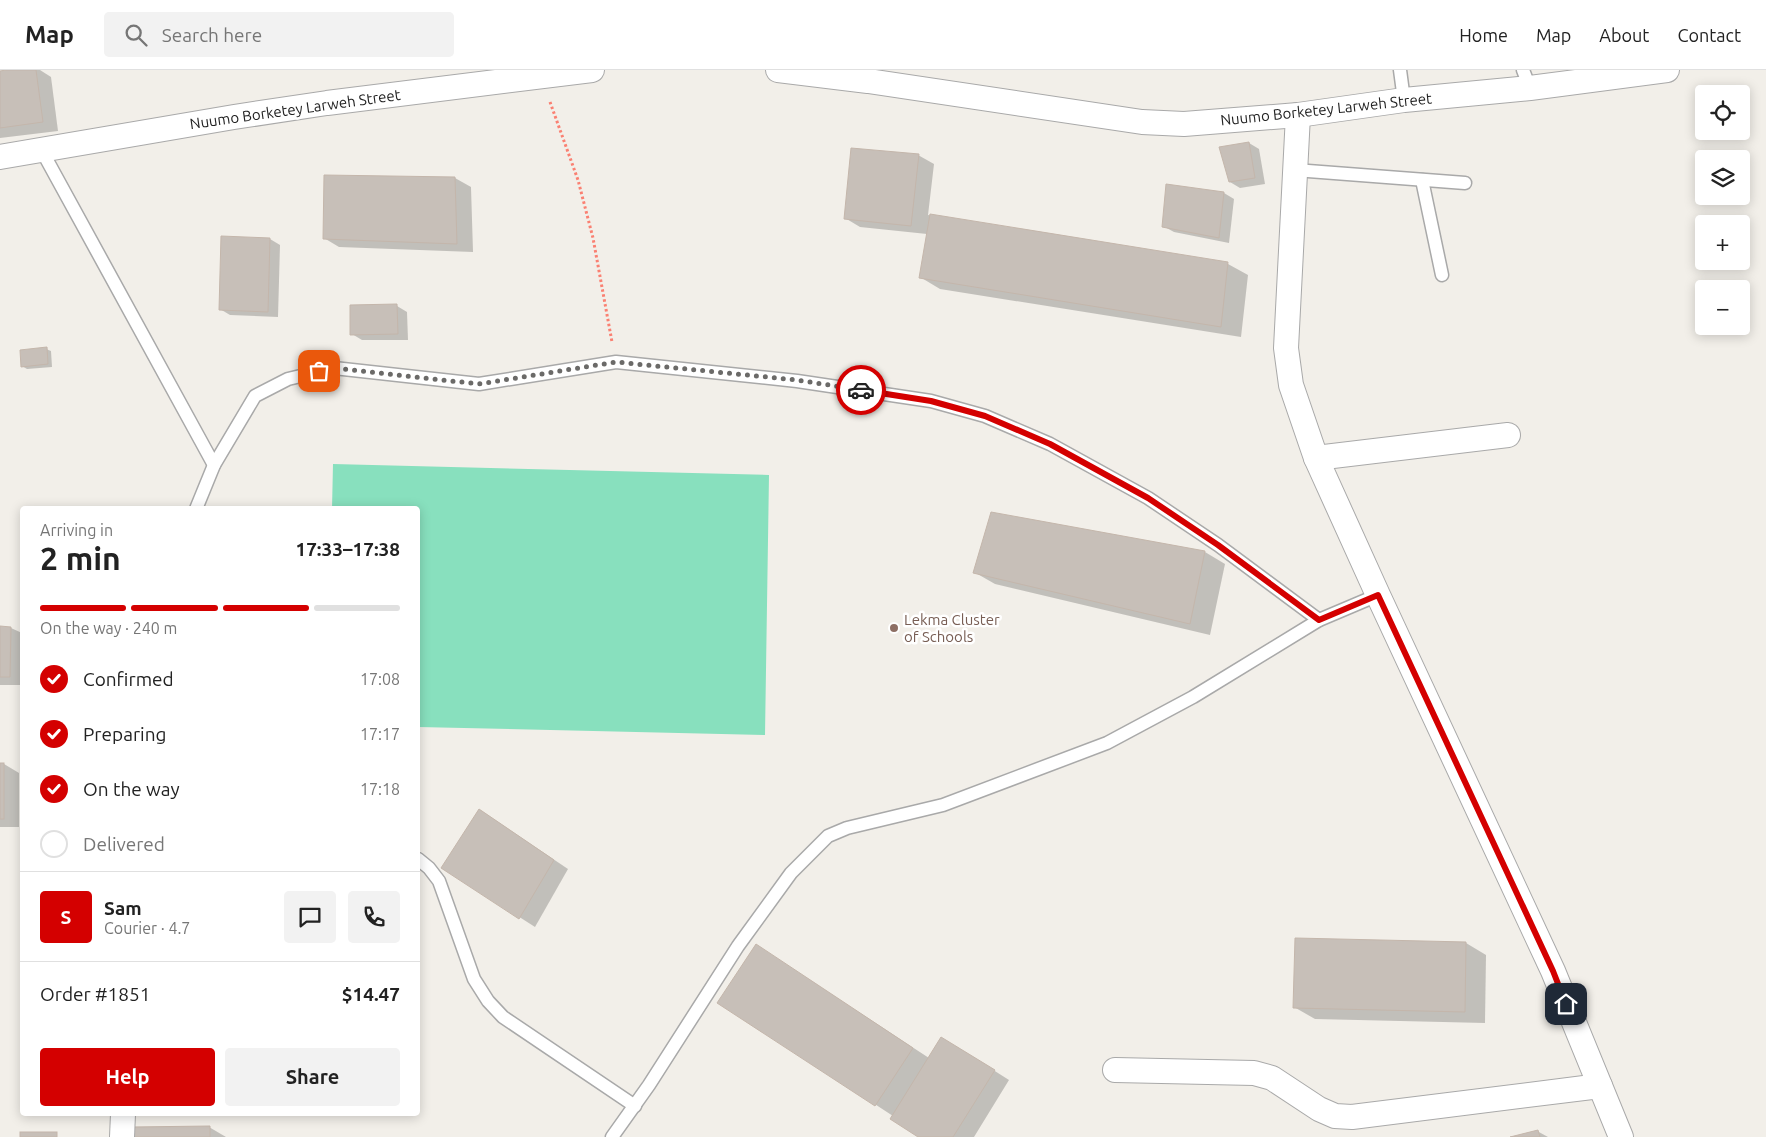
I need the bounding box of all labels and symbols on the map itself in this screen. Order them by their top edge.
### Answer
street label: Nuumo Borketey Larweh Street [189,86,402,132]
street label: Nuumo Borketey Larweh Street [1219,89,1433,129]
pin [298,350,340,392]
courier [836,365,886,415]
place label: Lekma Cluster of Schools [904,611,1000,645]
marker: Lekma Cluster of Schools [888,622,900,634]
pin [1545,983,1587,1025]

